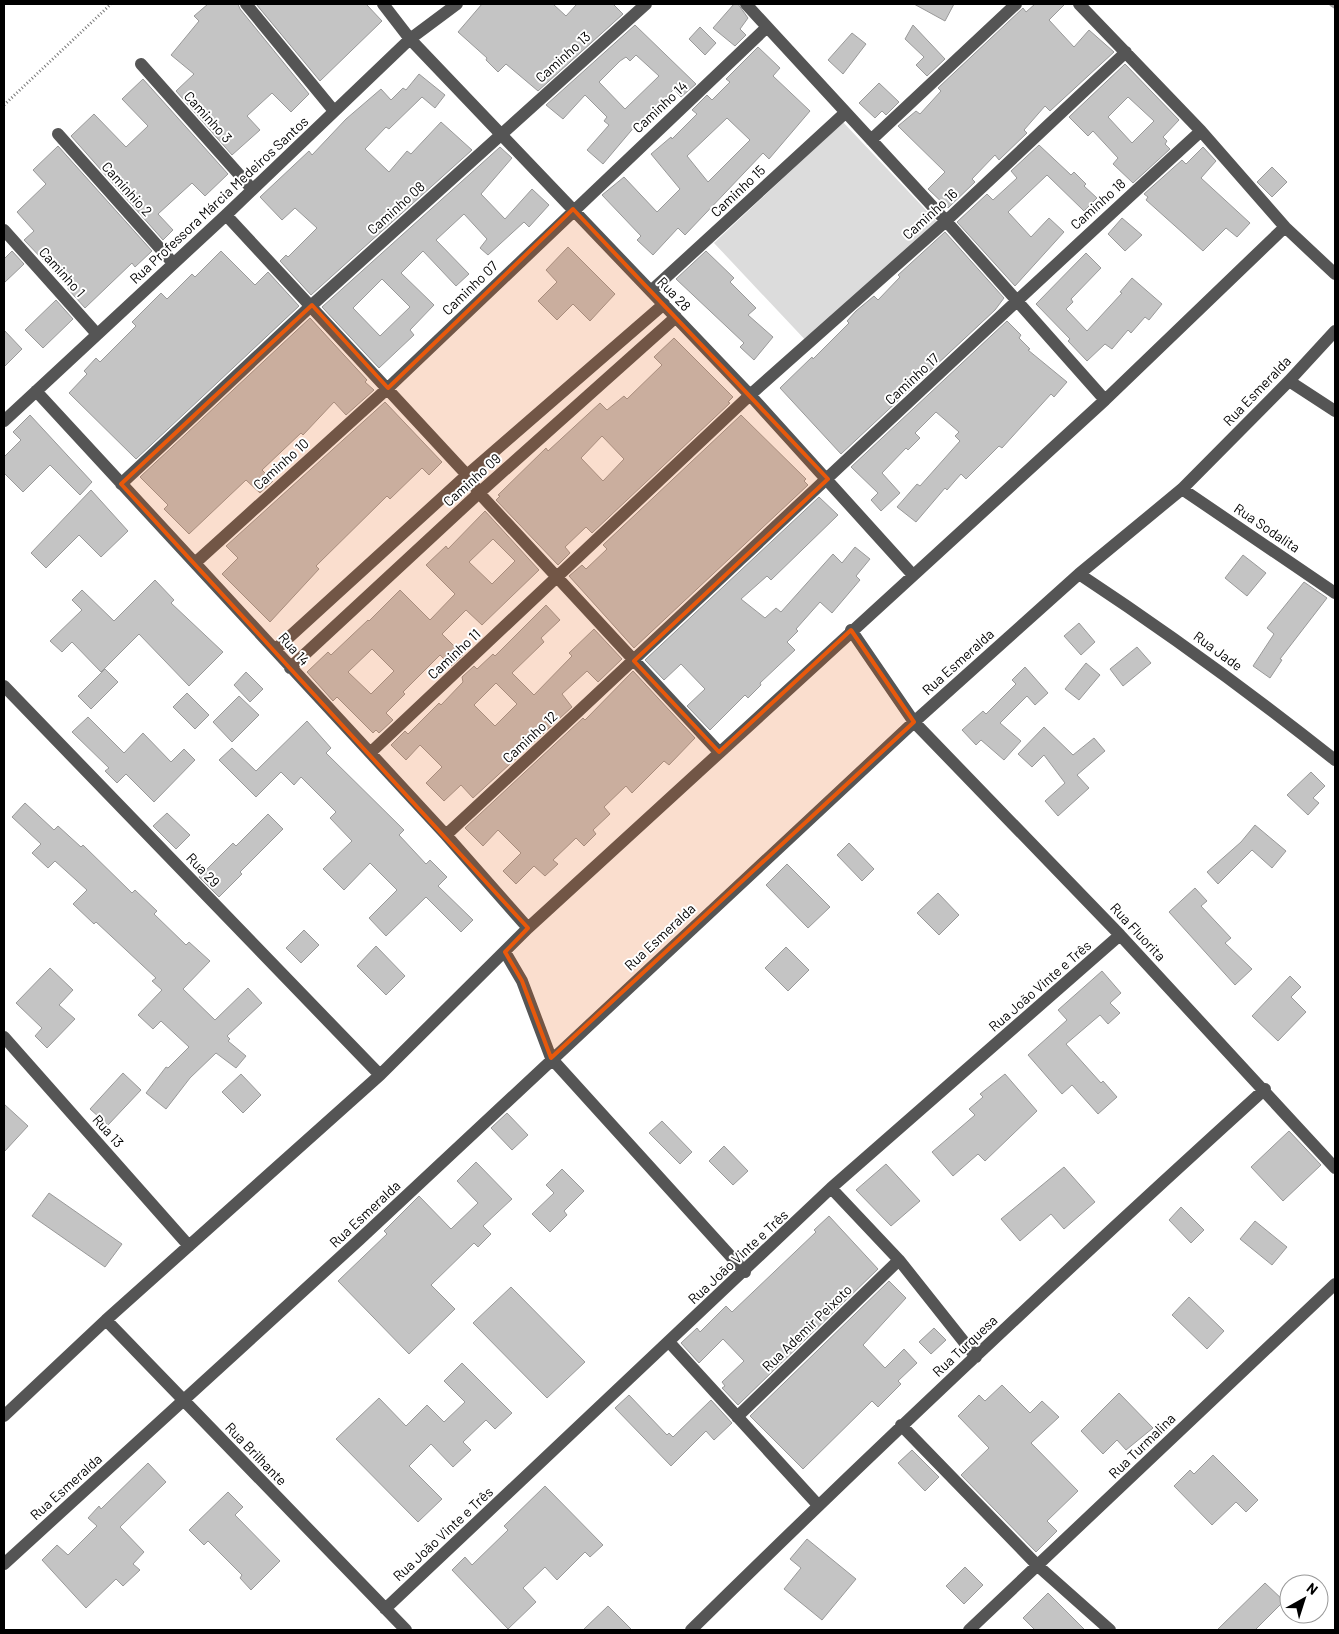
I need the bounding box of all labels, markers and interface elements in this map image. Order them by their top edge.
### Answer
street label: Caminho 13 [532,27,594,86]
street label: Caminho 14 [629,77,691,136]
street label: Caminho 3 [181,87,236,146]
street label: Rua Professora Márcia Medeiros Santos [126,112,312,287]
street label: Caminhio 2 [99,158,156,219]
street label: Caminho 15 [707,161,768,220]
street label: Caminho 18 [1067,174,1129,233]
street label: Caminho 08 [363,177,428,238]
street label: Caminho 16 [899,184,961,243]
street label: Caminho 1 [36,243,89,300]
street label: Caminho 07 [438,257,501,318]
street label: Rua 28 [654,273,695,314]
street label: Caminho 17 [881,349,942,408]
street label: Rua Esmeralda [1219,352,1294,429]
street label: Caminho 10 [249,434,312,493]
street label: Caminho 09 [439,449,504,510]
street label: Rua Sodalita [1231,499,1303,556]
street label: Caminho 11 [424,625,484,682]
street label: Rua Esmeralda [918,625,997,698]
street label: Rua Jade [1190,627,1246,674]
street label: Rua 14 [275,629,313,669]
street label: Caminho 12 [499,707,561,766]
street label: Rua 29 [183,849,224,890]
street label: Rua Fluorita [1107,899,1170,964]
street label: Rua Esmeralda [621,900,699,974]
street label: Rua João Vinte e Três [985,936,1095,1035]
street label: Rua 13 [89,1111,127,1151]
street label: Rua Esmeralda [326,1177,404,1251]
street label: Rua João Vinte e Três [684,1206,791,1307]
street label: Rua Ademir Peixoto [758,1281,855,1375]
street label: Rua Turquesa [929,1311,1001,1380]
street label: Rua Turmalina [1105,1410,1179,1482]
street label: Rua Brilhante [222,1419,291,1489]
street label: Rua Esmeralda [26,1450,105,1523]
street label: Rua João Vinte e Três [389,1483,496,1584]
north arrow [1279,1574,1329,1624]
text: N [1304,1579,1321,1598]

